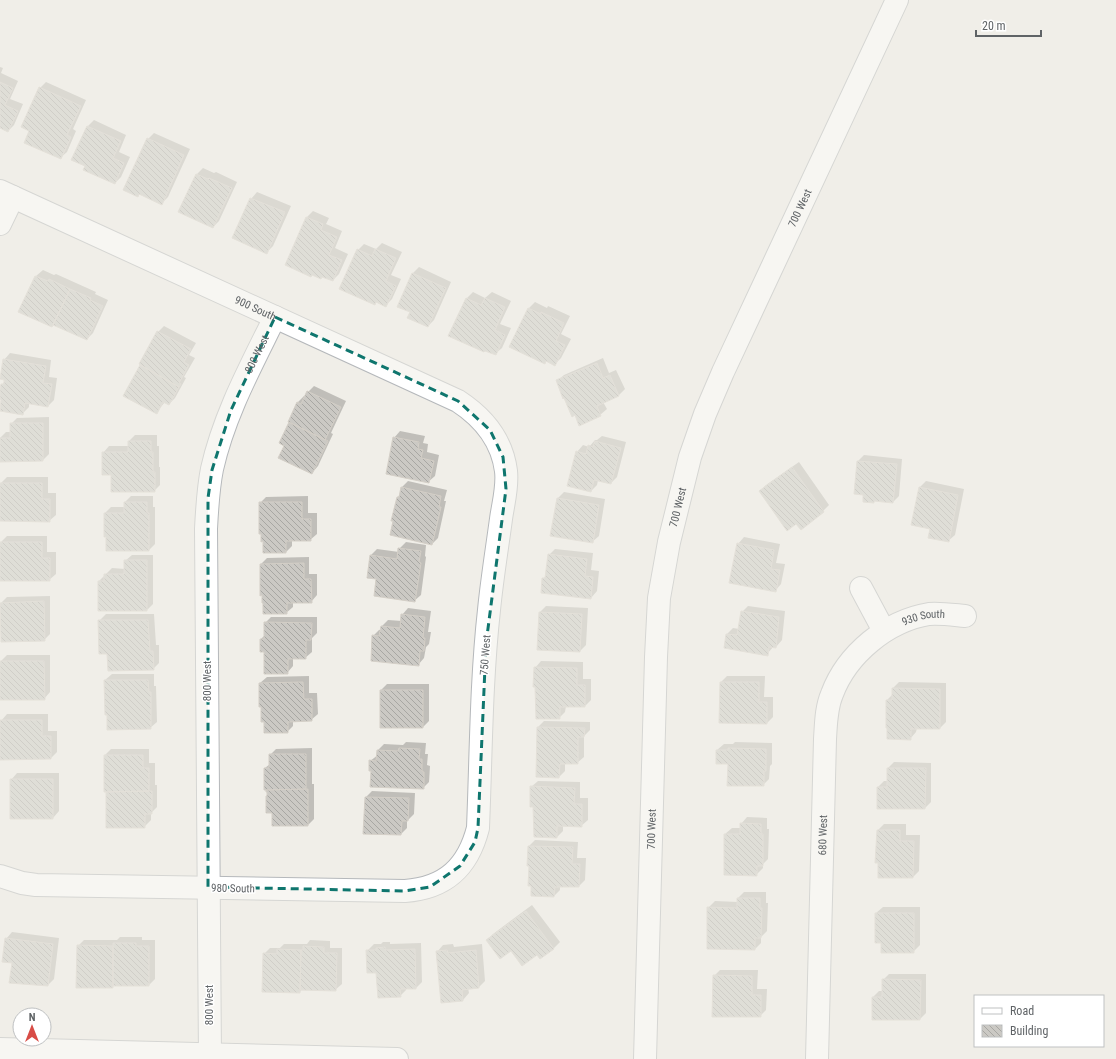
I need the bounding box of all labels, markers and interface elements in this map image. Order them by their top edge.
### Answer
scale bar [976,12,1041,38]
text: 20 m [982,19,1006,33]
street label: 700 West [786,187,815,229]
street label: 900 South [233,293,278,324]
street label: 800 West [242,333,272,375]
street label: 700 West [667,486,689,529]
street label: 930 South [900,608,945,628]
street label: 750 West [478,634,493,676]
street label: 800 West [201,661,214,701]
street label: 700 West [645,809,659,850]
street label: 680 West [816,815,830,855]
street label: 980 South [211,882,255,895]
street label: 800 West [203,985,216,1025]
legend [974,995,1104,1047]
text: Road [1010,1004,1034,1018]
north arrow [12,1007,52,1047]
text: N [29,1011,36,1024]
text: Building [1010,1024,1048,1038]

